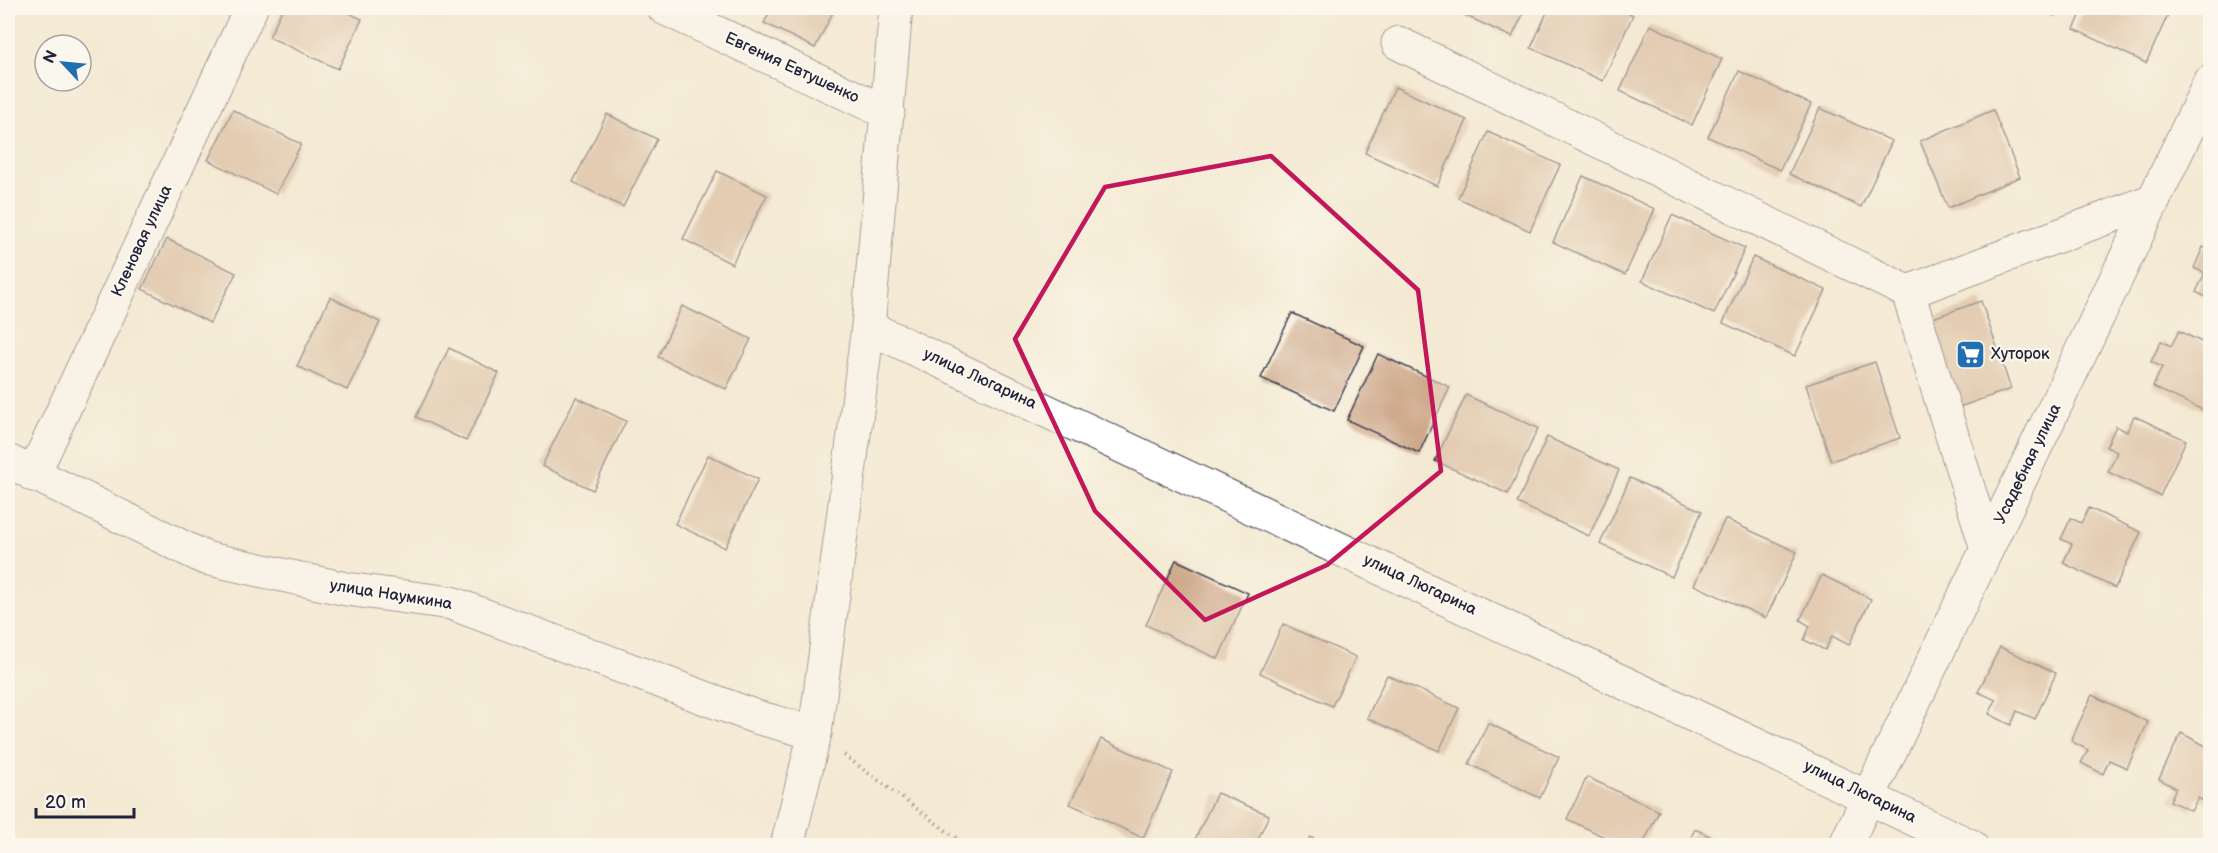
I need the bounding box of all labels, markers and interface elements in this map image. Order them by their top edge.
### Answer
street label: Евгения Евтушенко [722,29,862,107]
north arrow [33,33,93,93]
text: N [40,48,62,67]
street label: Кленовая улица [108,182,176,300]
supermarket icon: Хуторок [1954,338,1986,370]
street label: улица Люгарина [920,345,1040,414]
place label: Хуторок [1991,345,2050,364]
street label: Усадебная улица [1991,400,2066,527]
street label: улица Люгарина [1360,551,1480,620]
street label: улица Наумкина [328,576,454,614]
street label: улица Люгарина [1801,757,1920,828]
scale bar [36,781,134,819]
text: 20 m [45,792,86,813]

